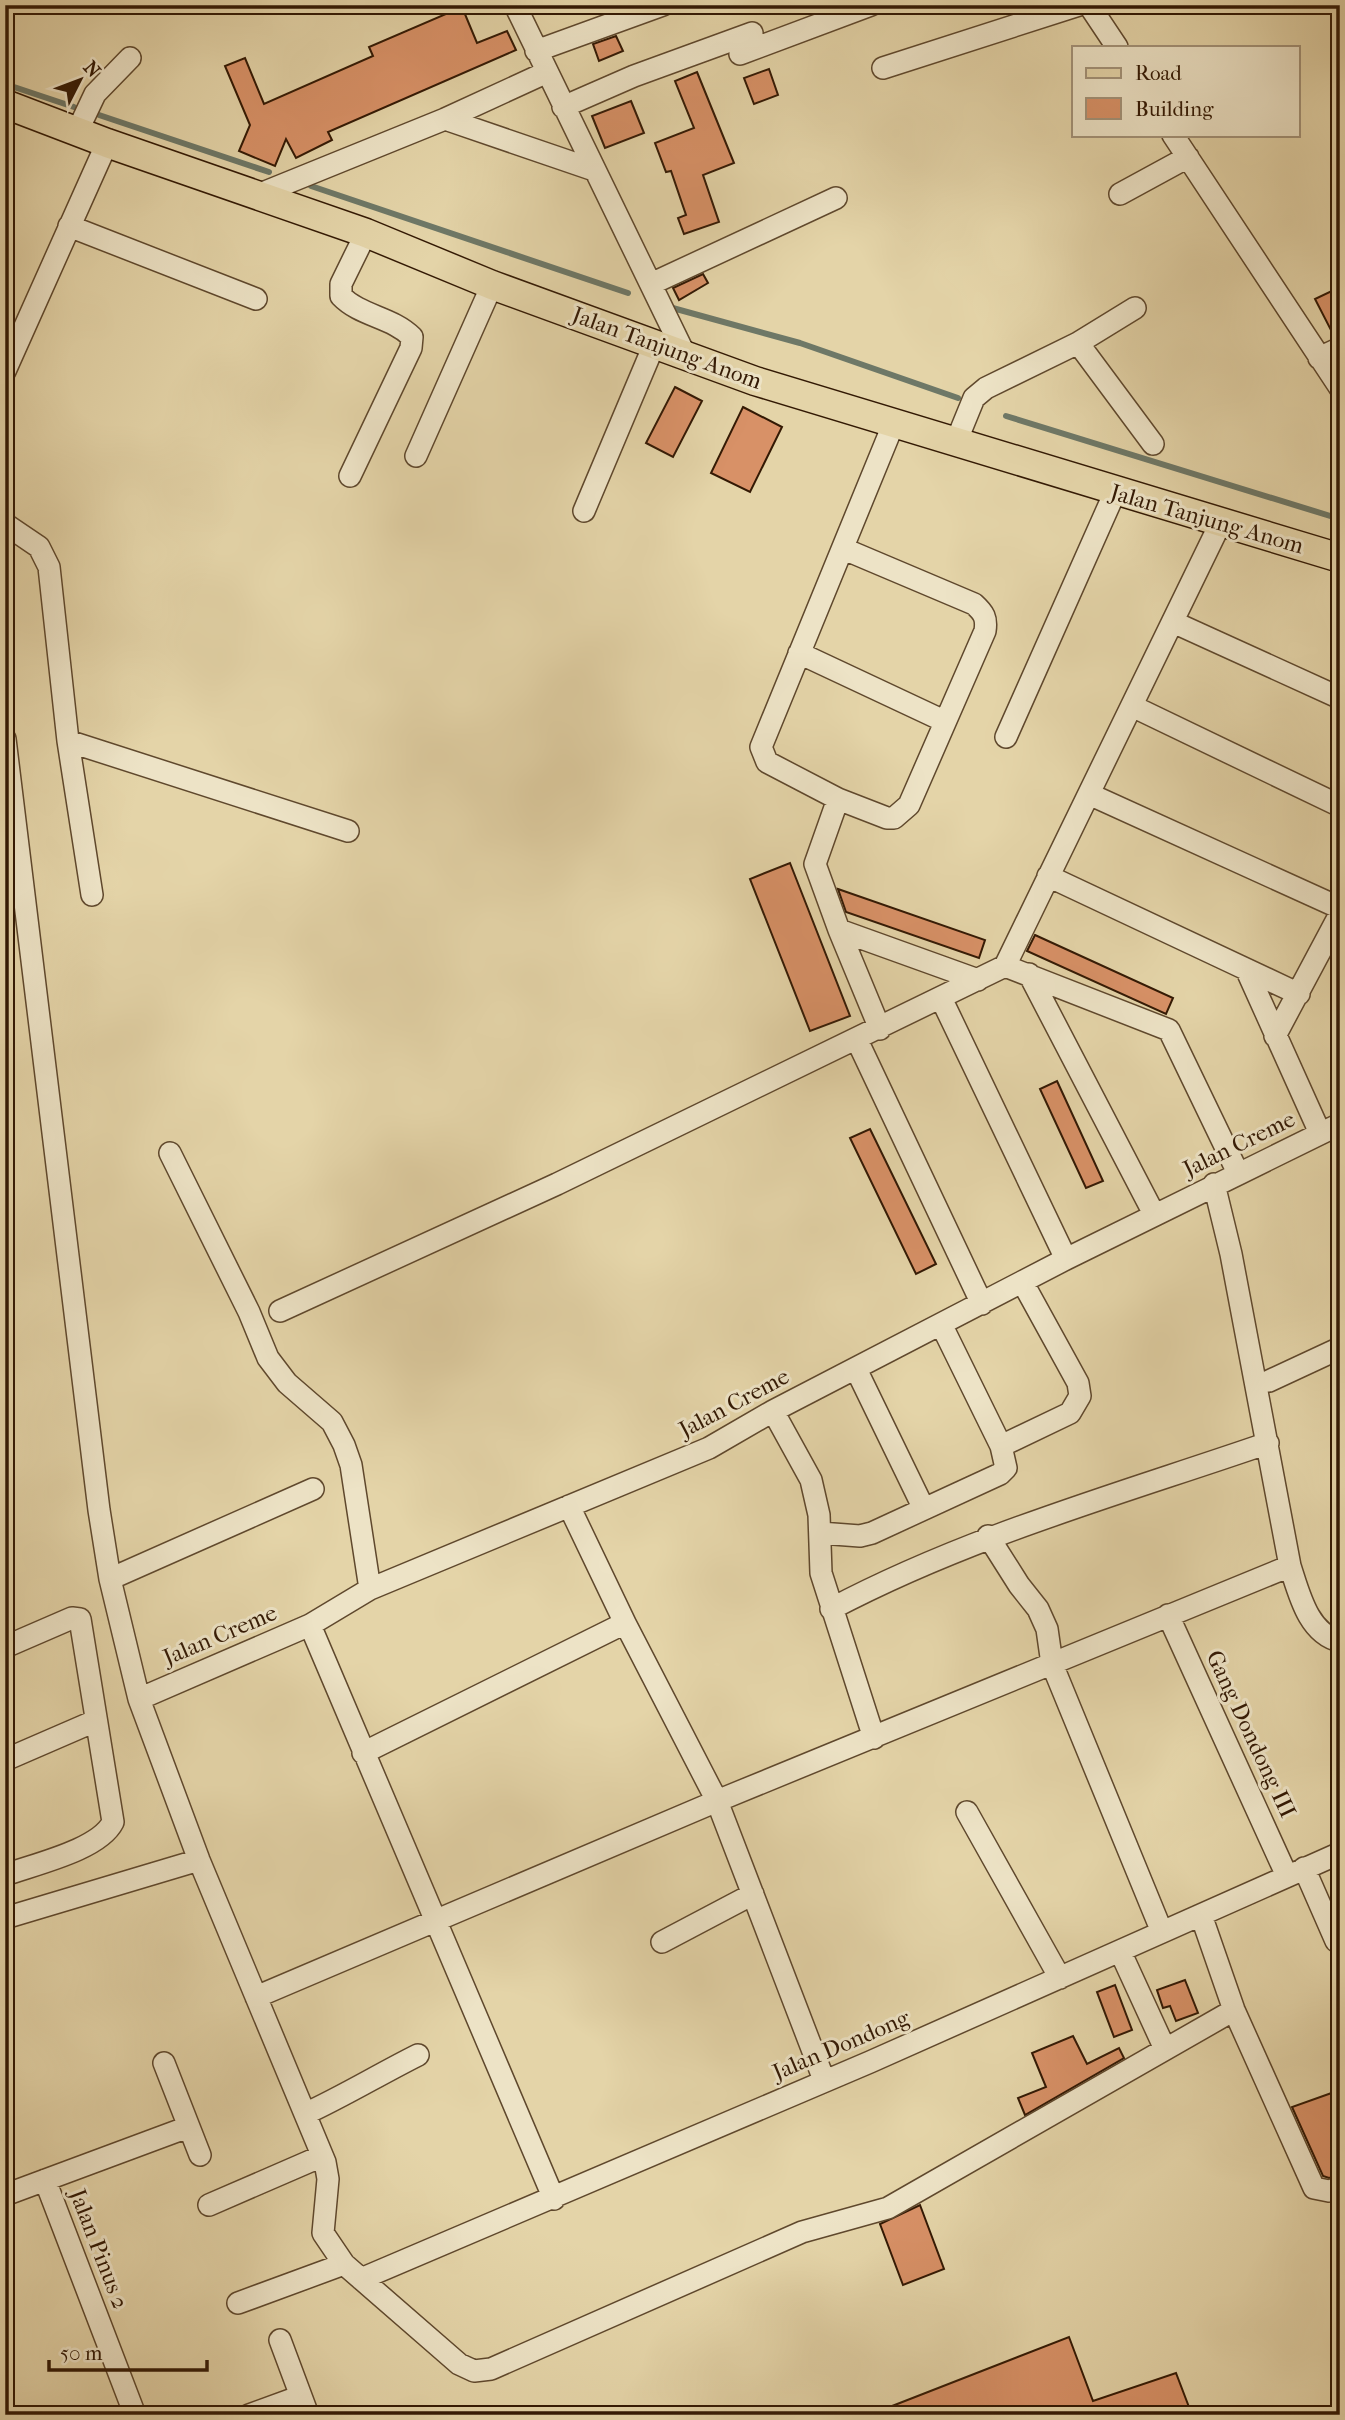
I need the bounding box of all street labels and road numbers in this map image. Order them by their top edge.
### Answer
street label: Jalan Tanjung Anom [567,300,766,395]
street label: Jalan Tanjung Anom [1105,478,1307,560]
street label: Jalan Creme [1177,1105,1299,1184]
street label: Jalan Creme [673,1363,794,1444]
street label: Jalan Creme [157,1599,281,1672]
street label: Gang Dondong III [1200,1646,1302,1822]
street label: Jalan Dondong [767,2004,914,2087]
street label: Jalan Pinus 2 [63,2183,134,2313]

